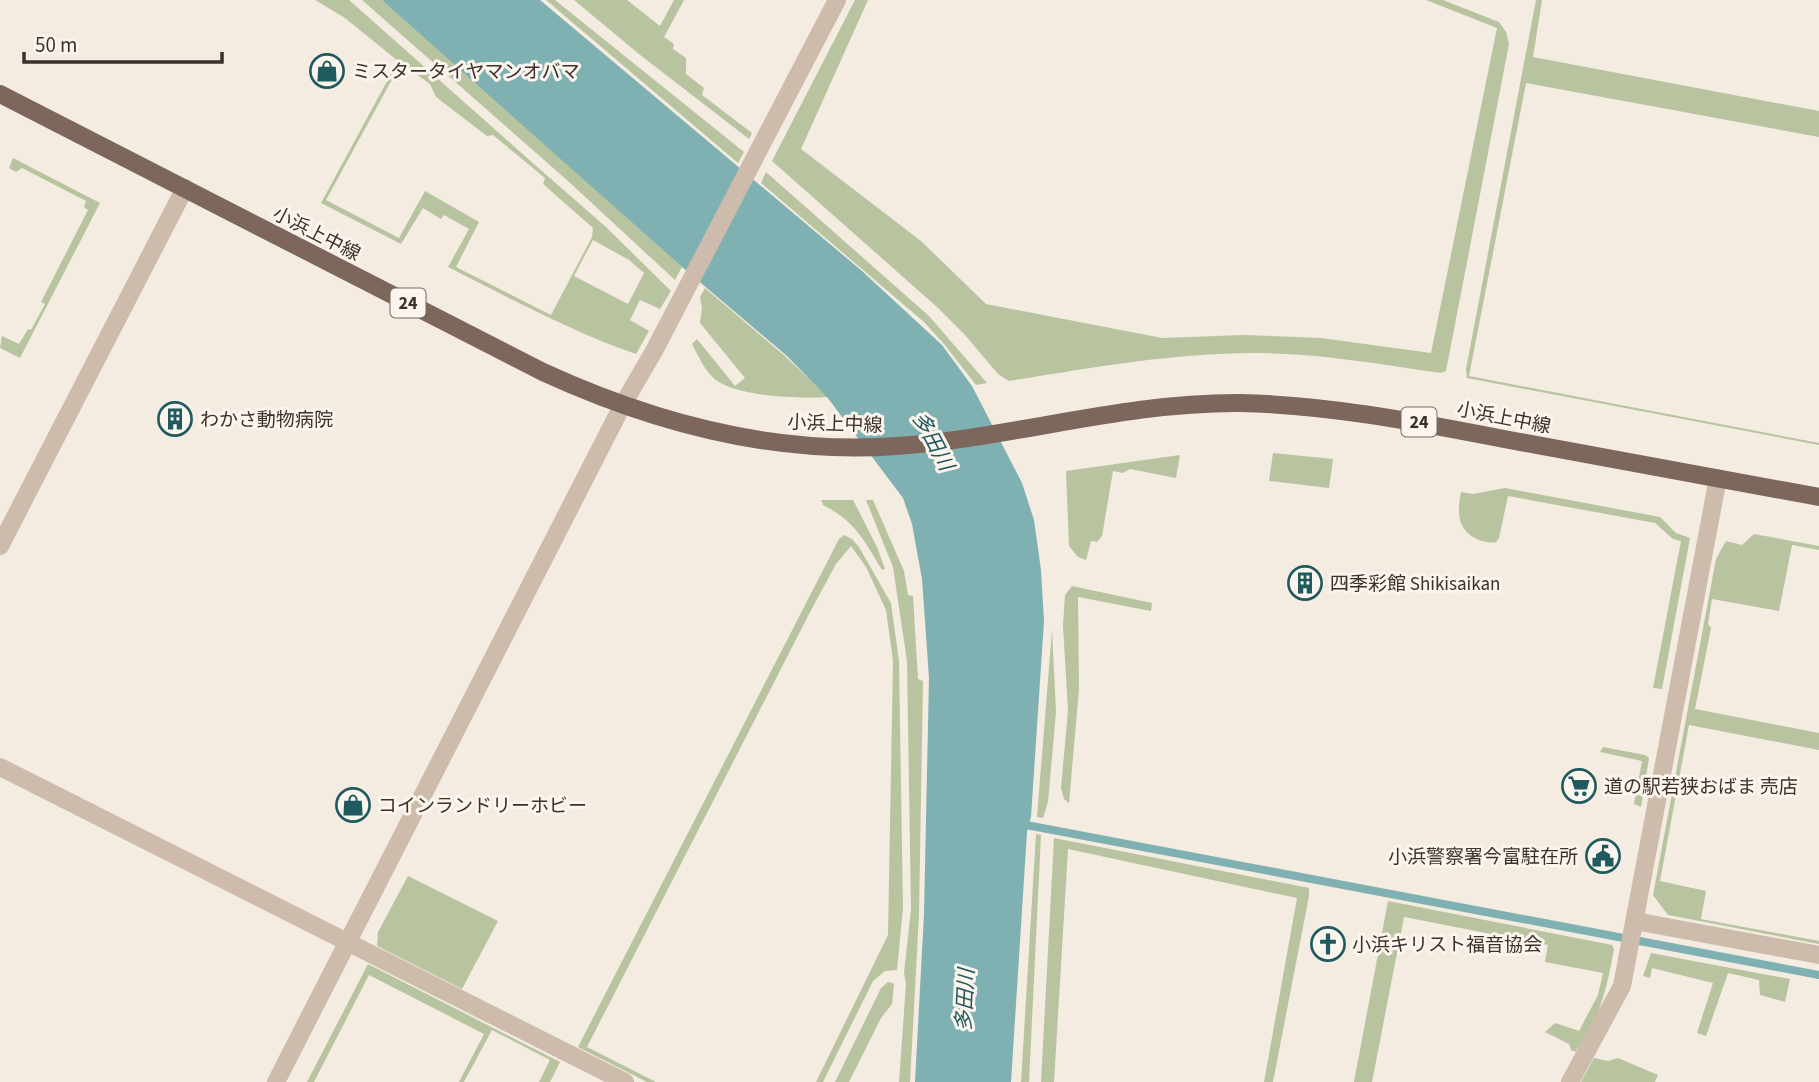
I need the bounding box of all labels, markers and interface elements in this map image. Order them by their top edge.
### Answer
scale bar [24,21,222,65]
text: 50 m [35,30,77,60]
shop icon: ミスタータイヤマンオバマ [308,52,346,90]
place label: ミスタータイヤマンオバマ [352,59,579,86]
street label: 小浜上中線 [268,201,365,268]
road number: 24 [390,288,426,318]
street label: 小浜上中線 [1455,396,1553,441]
building icon: わかさ動物病院 [156,400,194,438]
water label: 多田川 [905,406,962,478]
place label: わかさ動物病院 [200,407,333,434]
road number: 24 [1402,408,1436,436]
street label: 小浜上中線 [787,409,883,440]
building icon: 四季彩館 Shikisaikan [1286,564,1324,602]
place label: 四季彩館 Shikisaikan [1330,571,1500,598]
supermarket icon: 道の駅若狭おばま 売店 [1560,767,1598,805]
place label: 道の駅若狭おばま 売店 [1604,774,1798,801]
shop icon: コインランドリーホビー [334,786,372,824]
place label: コインランドリーホビー [378,793,587,820]
public building icon: 小浜警察署今富駐在所 [1584,837,1622,875]
place label: 小浜警察署今富駐在所 [1388,844,1578,871]
church icon: 小浜キリスト福音協会 [1309,925,1347,963]
place label: 小浜キリスト福音協会 [1352,932,1542,959]
water label: 多田川 [948,966,982,1032]

